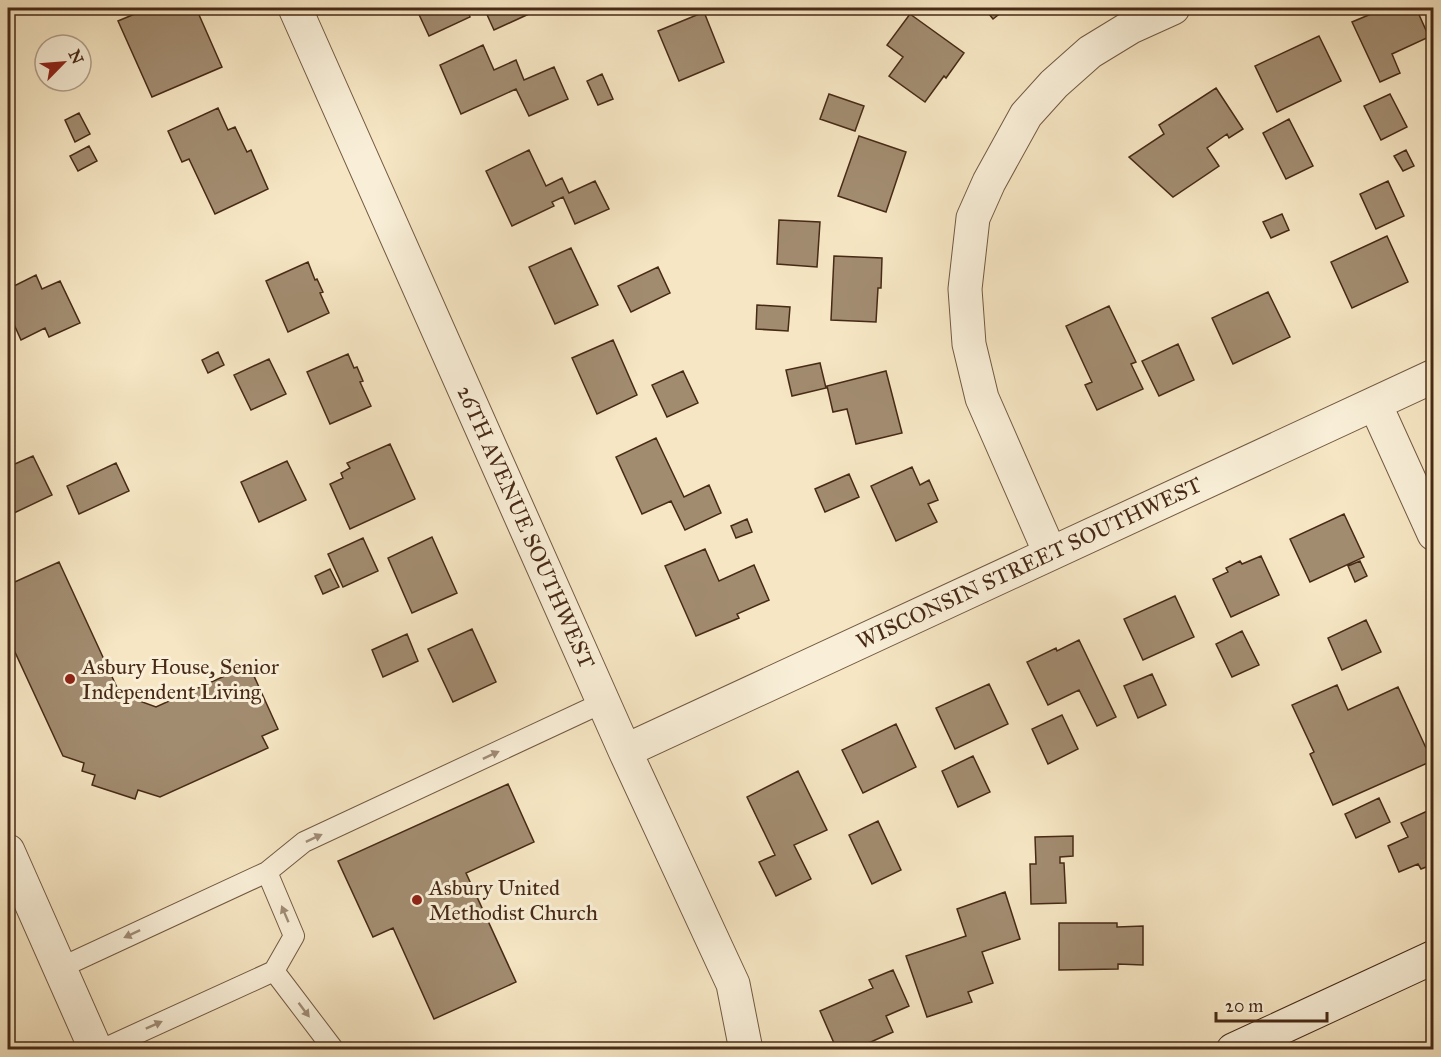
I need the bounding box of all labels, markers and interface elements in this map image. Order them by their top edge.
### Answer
north arrow [33,33,93,93]
text: N [65,47,88,67]
street label: 26TH AVENUE SOUTHWEST [451,381,601,673]
street label: WISCONSIN STREET SOUTHWEST [852,471,1206,655]
place label: Asbury House, Senior Independent Living [81,653,280,705]
marker: Asbury House, Senior Independent Living [63,672,77,686]
one-way arrow [482,751,499,760]
one-way arrow [305,833,322,842]
place label: Asbury United Methodist Church [428,874,598,926]
marker: Asbury United Methodist Church [410,893,424,907]
one-way arrow [280,905,290,923]
one-way arrow [123,930,140,939]
scale bar [1216,985,1327,1023]
text: 20 m [1225,995,1263,1017]
one-way arrow [298,1002,310,1018]
one-way arrow [146,1021,163,1030]

